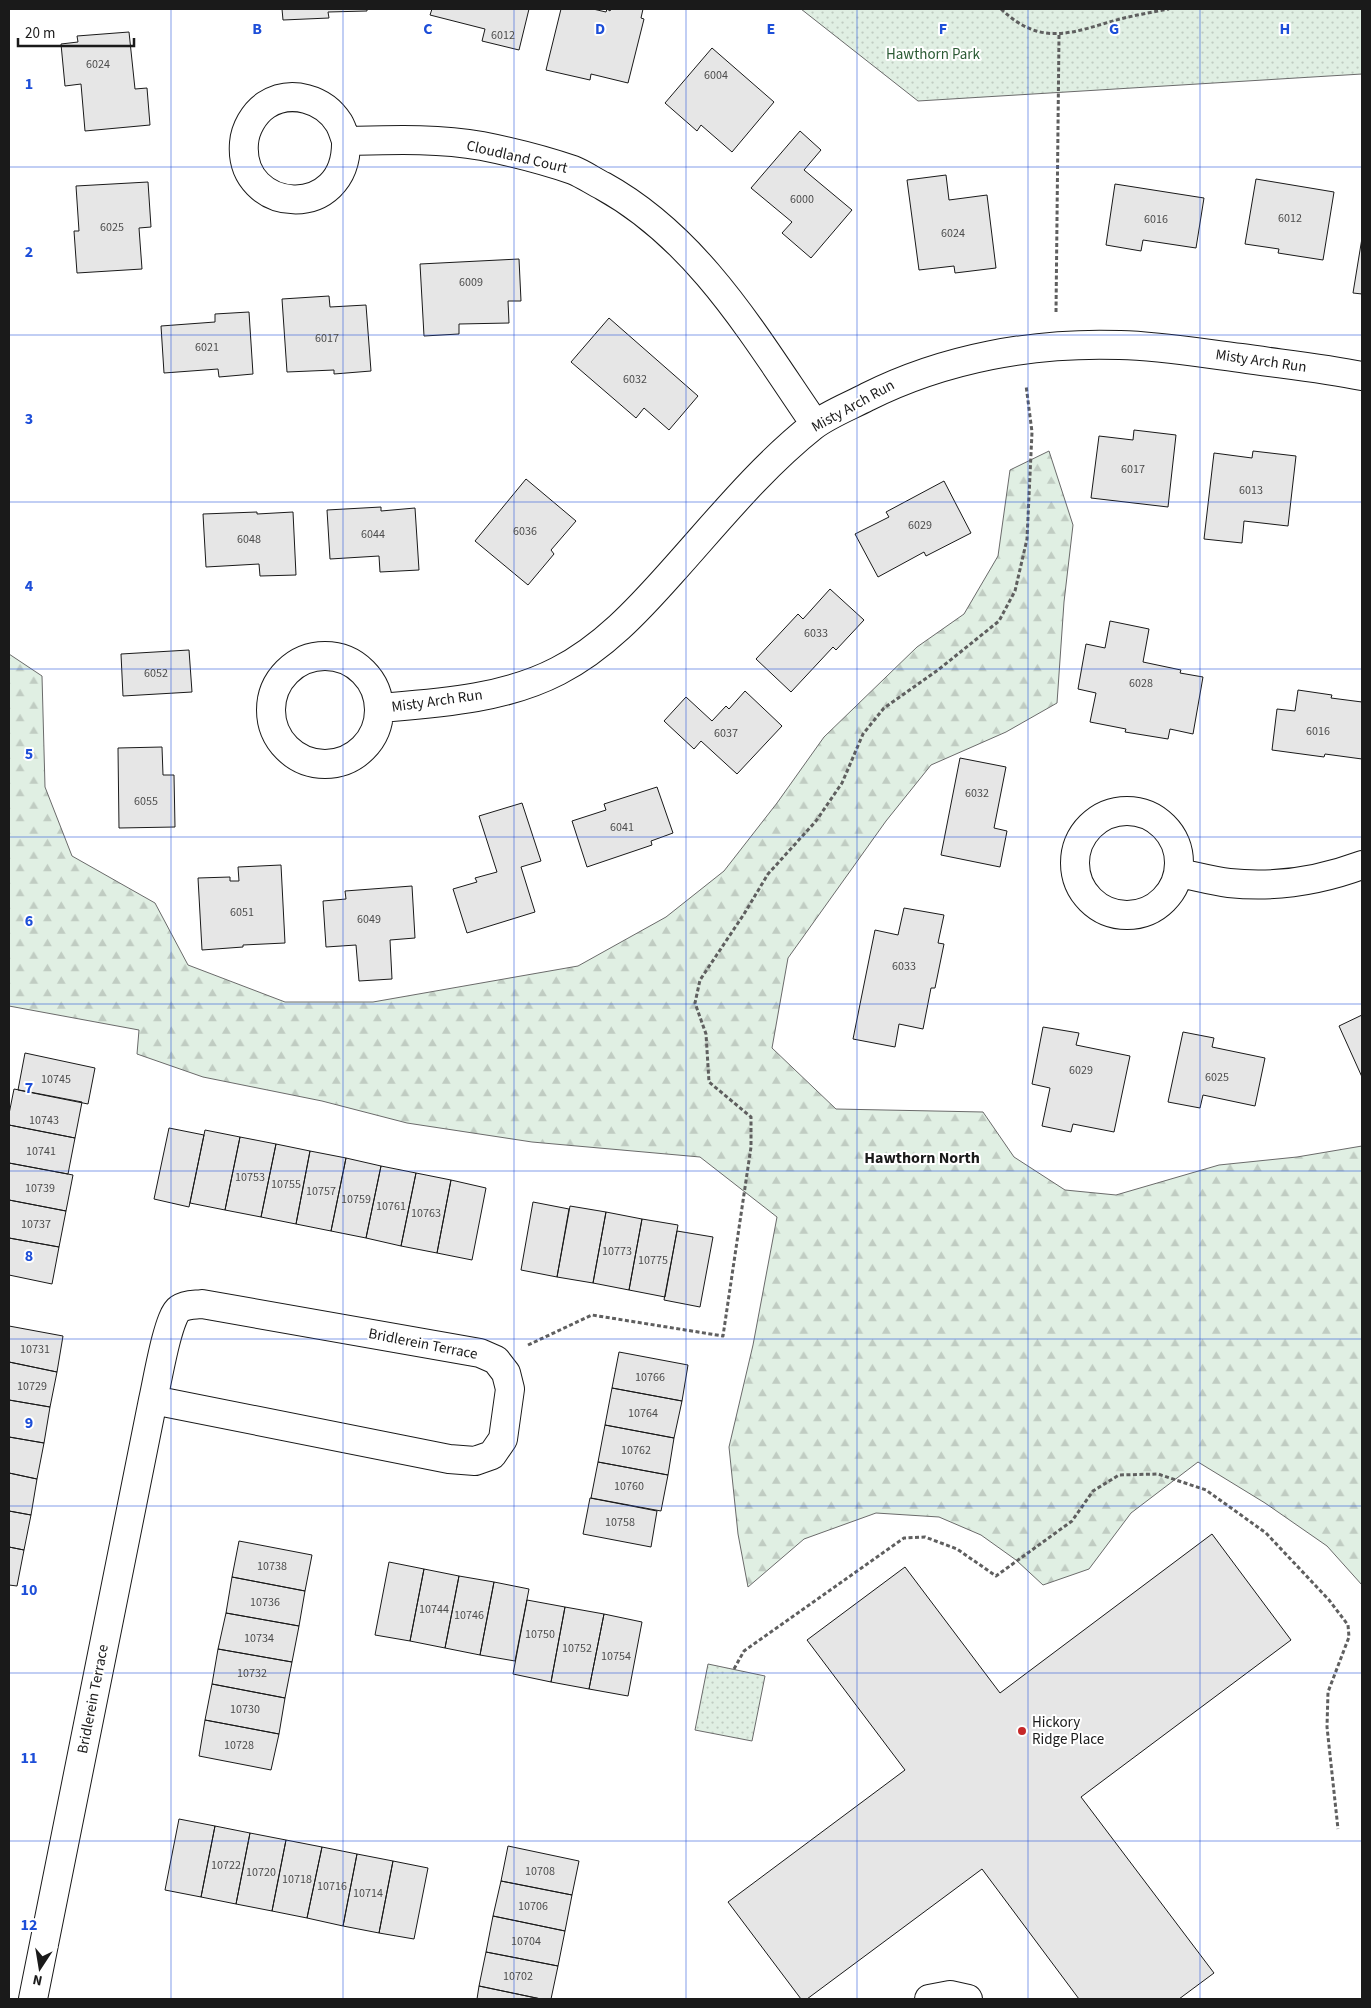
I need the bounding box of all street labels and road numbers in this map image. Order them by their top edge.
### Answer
street label: Cloudland Court [464,135,570,179]
street label: Misty Arch Run [1214,344,1308,378]
street label: Misty Arch Run [808,375,898,437]
street label: Misty Arch Run [390,684,484,718]
street label: Bridlerein Terrace [367,1323,479,1365]
street label: Bridlerein Terrace [72,1643,114,1755]

